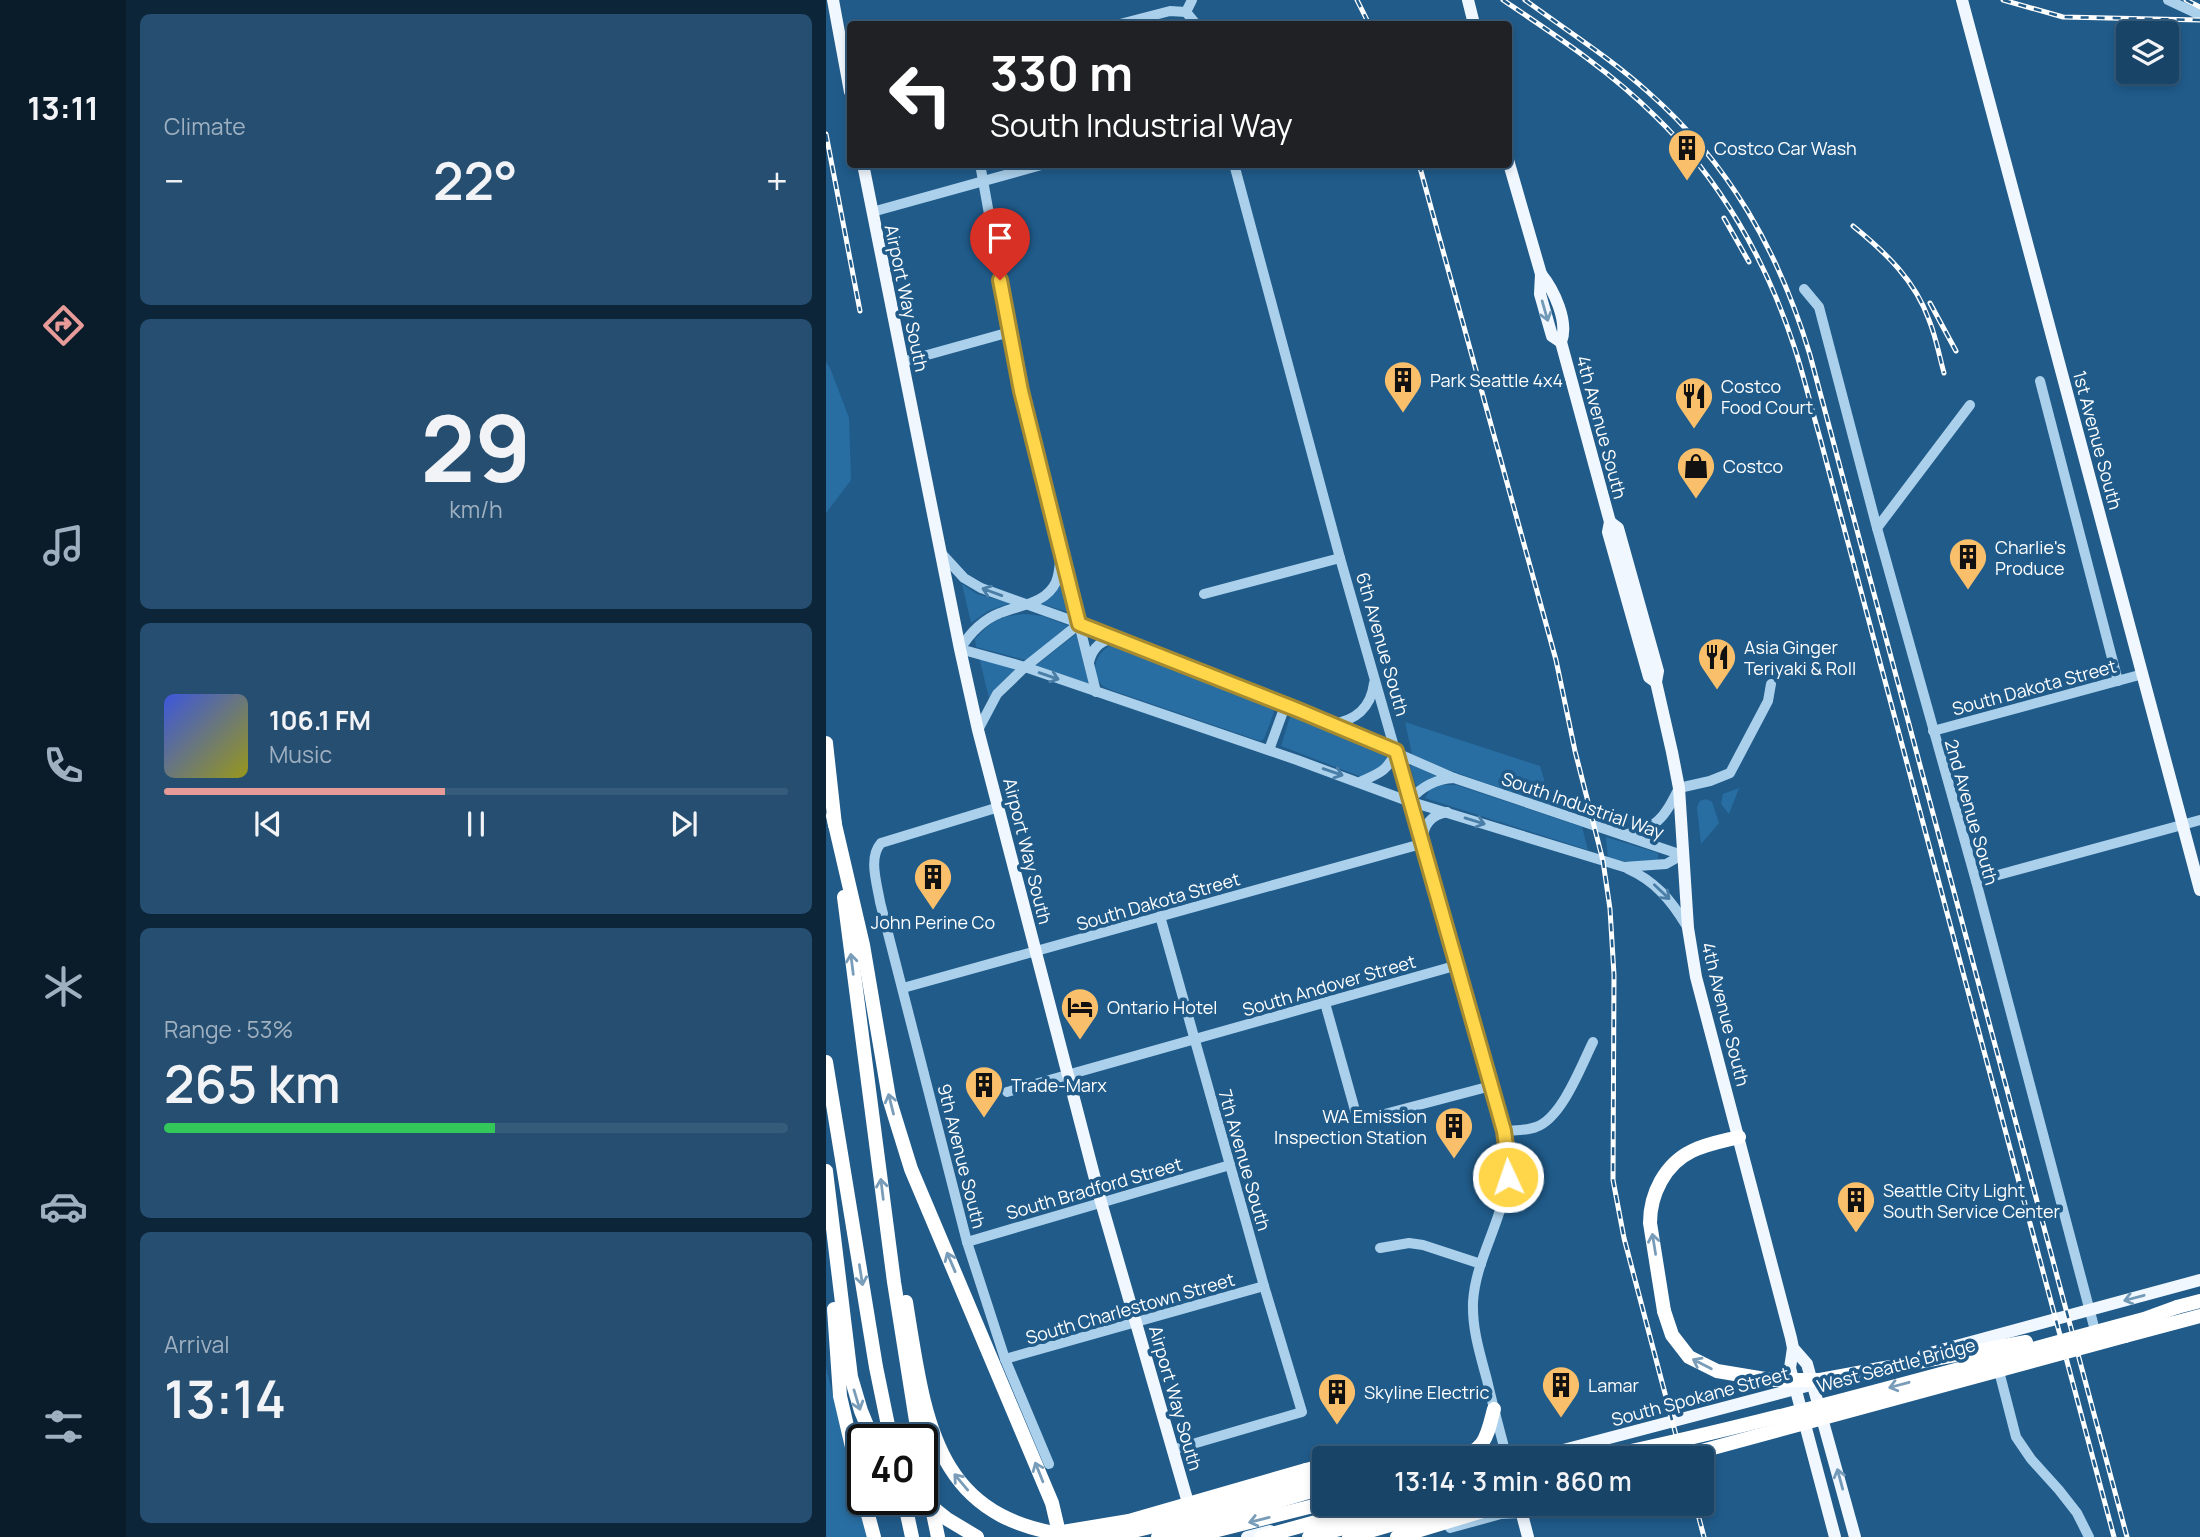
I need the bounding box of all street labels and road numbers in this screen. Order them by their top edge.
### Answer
street label: Airport Way South [880,222,934,374]
street label: 4th Avenue South [1571,353,1633,501]
street label: 1st Avenue South [2068,368,2128,512]
street label: 6th Avenue South [1351,569,1415,719]
street label: South Dakota Street [1949,654,2119,720]
street label: 2nd Avenue South [1940,736,2004,888]
street label: South Industrial Way [1499,766,1668,844]
street label: Airport Way South [998,776,1058,926]
street label: South Dakota Street [1073,866,1243,936]
street label: 4th Avenue South [1696,939,1756,1089]
street label: South Andover Street [1240,949,1418,1021]
street label: 9th Avenue South [932,1081,992,1231]
street label: 7th Avenue South [1213,1086,1277,1234]
street label: South Bradford Street [1003,1151,1185,1225]
street label: South Charlestown Street [1023,1267,1237,1349]
street label: Airport Way South [1144,1323,1208,1473]
street label: West Seattle Bridge [1814,1332,1978,1398]
street label: South Spokane Street [1609,1361,1791,1431]

